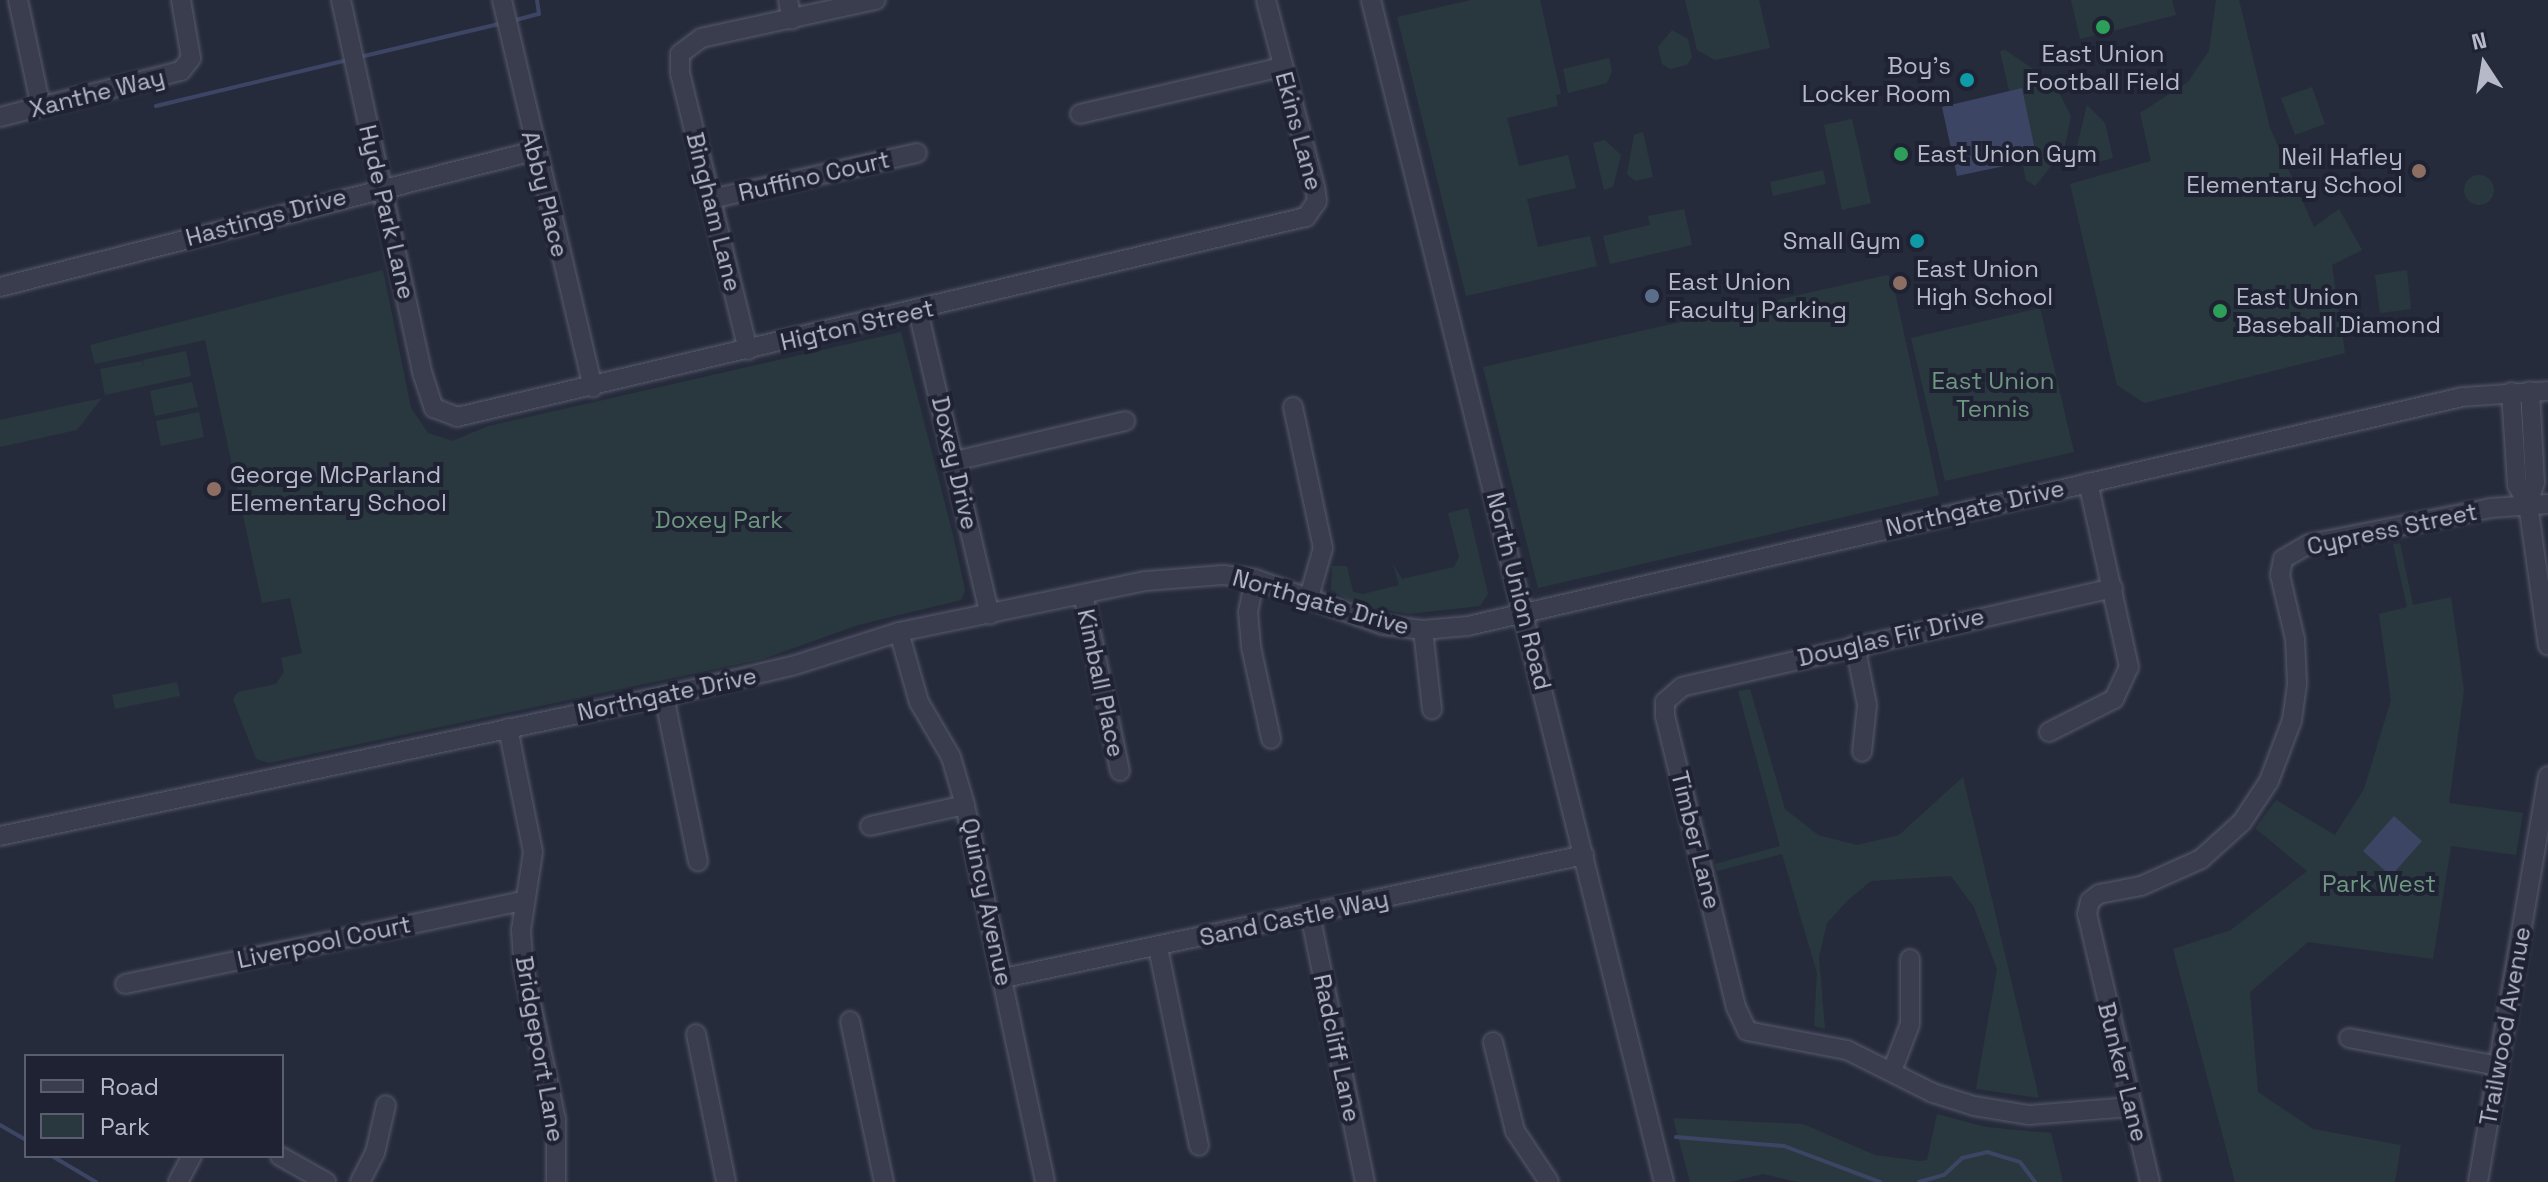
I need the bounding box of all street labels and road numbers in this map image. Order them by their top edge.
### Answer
street label: Xanthe Way [26,62,168,124]
street label: Ekins Lane [1269,69,1329,193]
street label: Hyde Park Lane [353,122,421,302]
street label: Abby Place [515,128,575,260]
street label: Bingham Lane [680,129,748,295]
street label: Ruffino Court [736,145,892,207]
street label: Hastings Drive [183,182,349,252]
street label: Higton Street [777,293,937,357]
street label: Doxey Drive [926,394,984,532]
street label: Northgate Drive [1883,473,2067,543]
street label: North Union Road [1480,489,1558,693]
street label: Cypress Street [2304,497,2480,561]
street label: Northgate Drive [1229,563,1413,641]
street label: Douglas Fir Drive [1795,602,1987,672]
street label: Kimball Place [1071,606,1131,760]
street label: Northgate Drive [575,661,759,727]
street label: Timber Lane [1665,768,1727,912]
street label: Quincy Avenue [955,815,1019,989]
street label: Sand Castle Way [1197,884,1391,952]
street label: Liverpool Court [235,910,413,974]
street label: Trailwood Avenue [2473,924,2537,1128]
street label: Bridgeport Lane [509,954,571,1144]
street label: Radcliff Lane [1307,971,1367,1125]
street label: Bunker Lane [2092,999,2154,1145]

